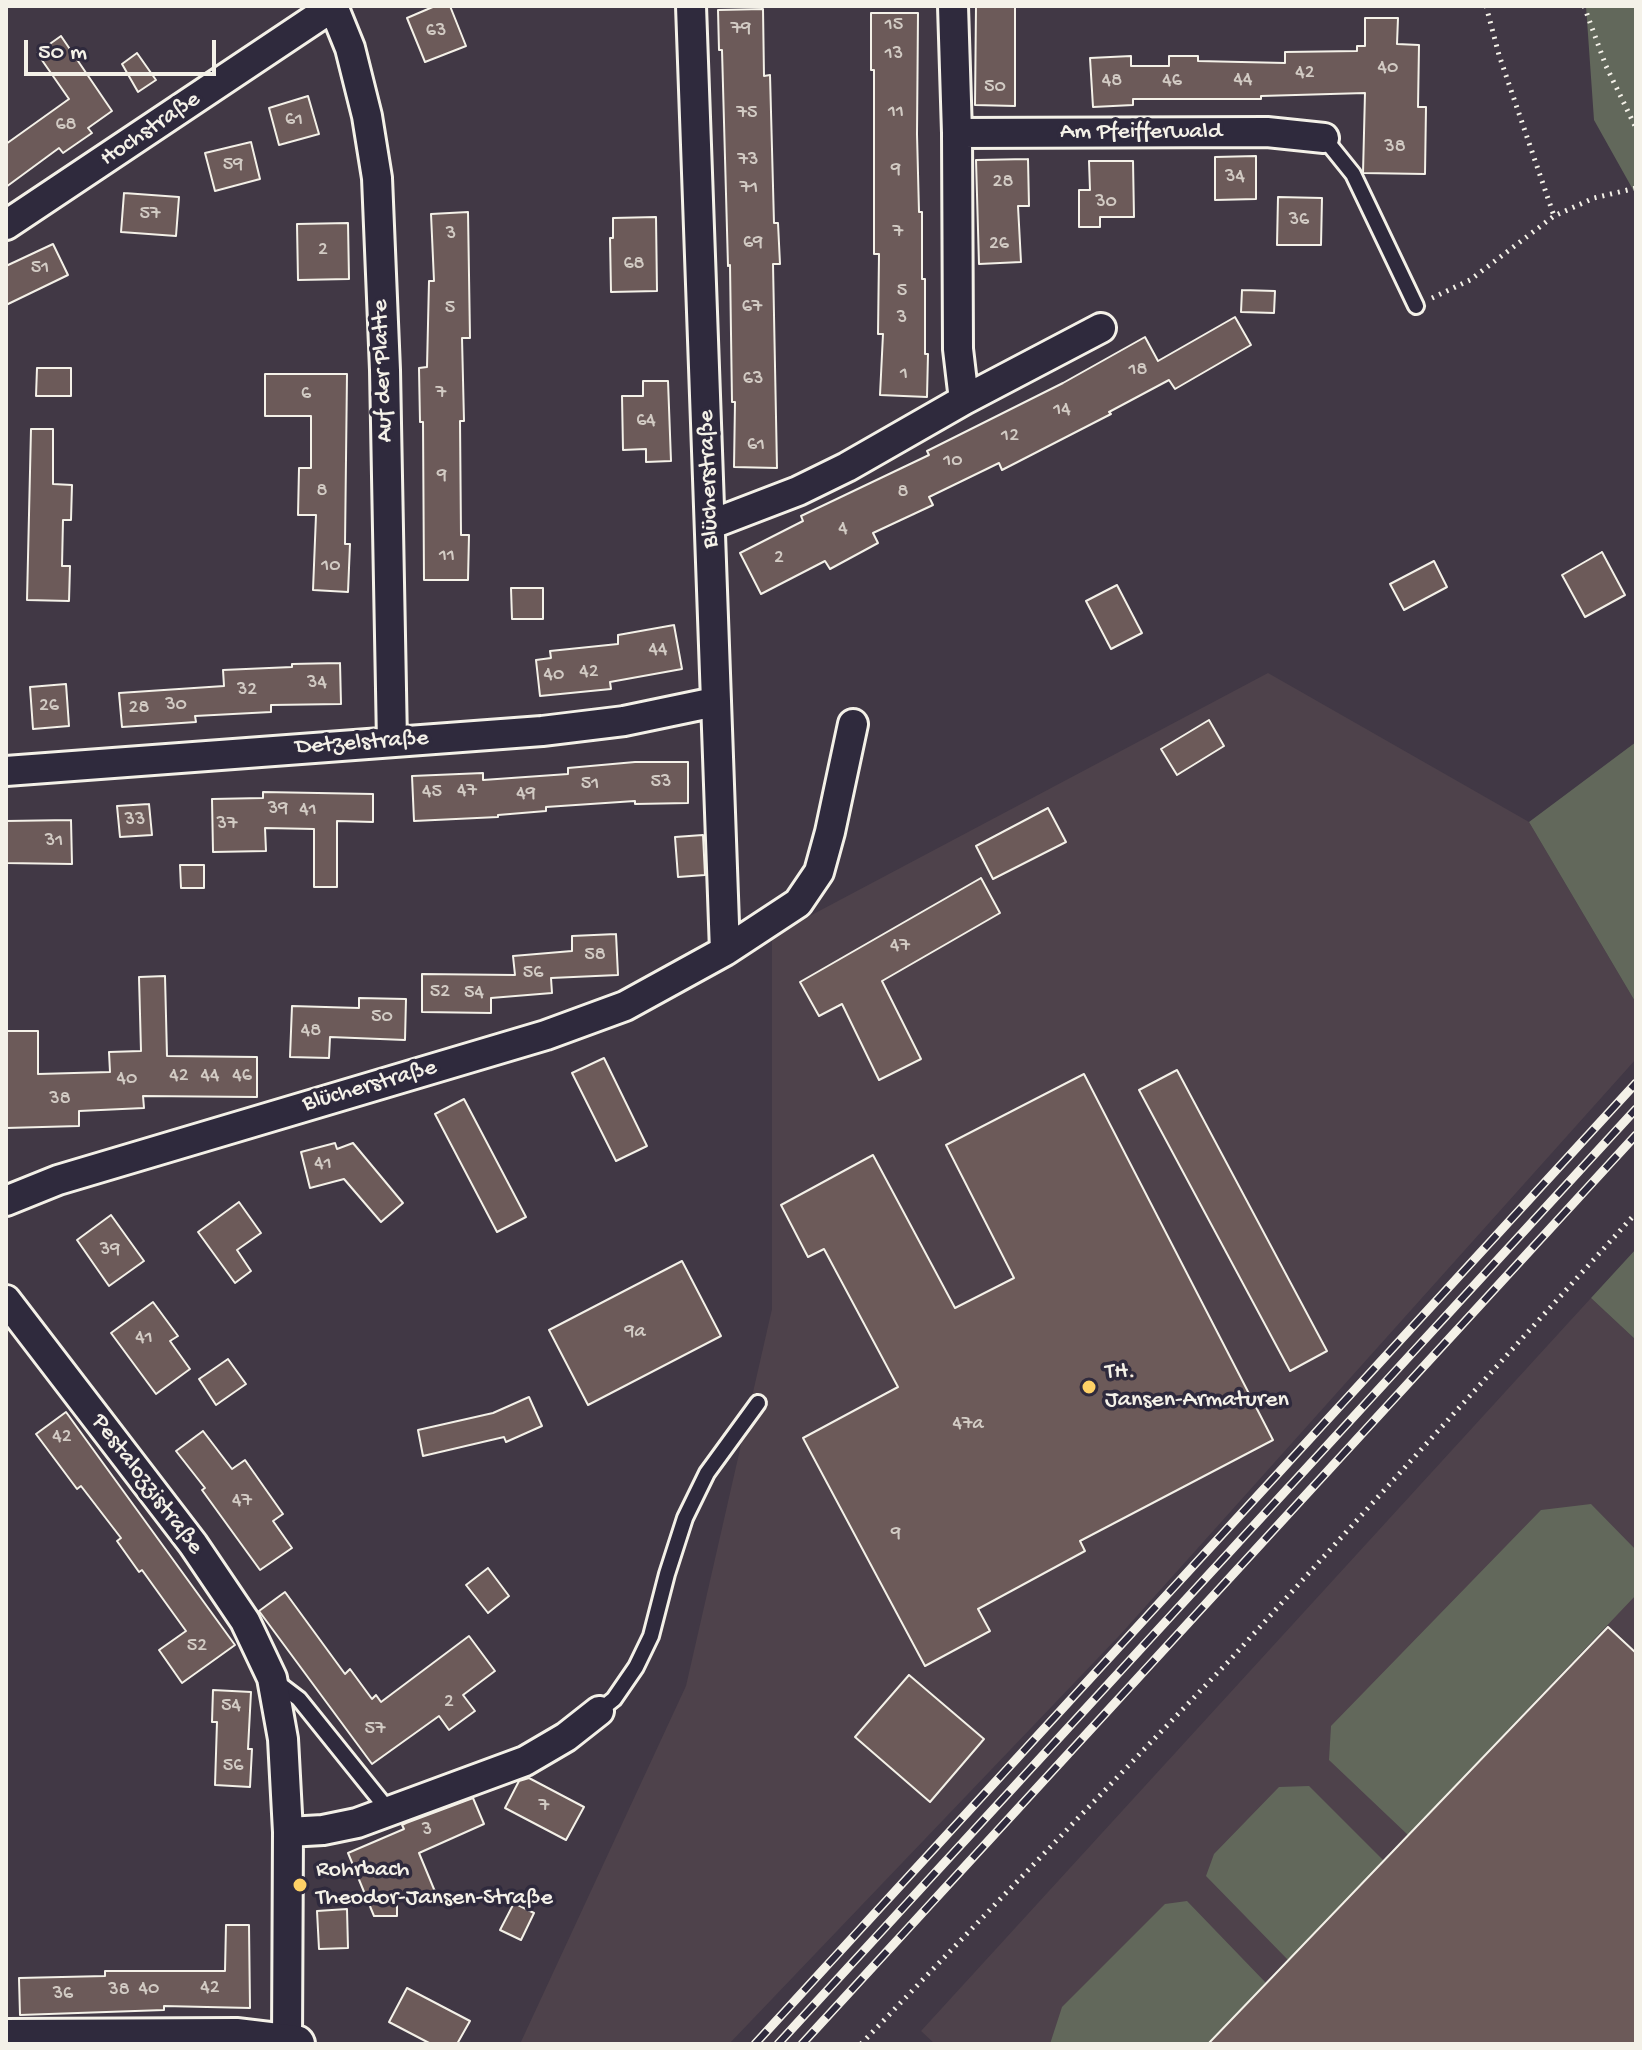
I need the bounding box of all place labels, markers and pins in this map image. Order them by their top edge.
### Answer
place label: TH. Jansen-Armaturen [1105,1359,1289,1415]
marker: TH. Jansen-Armaturen [1080,1378,1098,1396]
place label: Rohrbach Theodor-Jansen-Straße [316,1857,553,1913]
marker: Rohrbach Theodor-Jansen-Straße [291,1876,309,1894]

